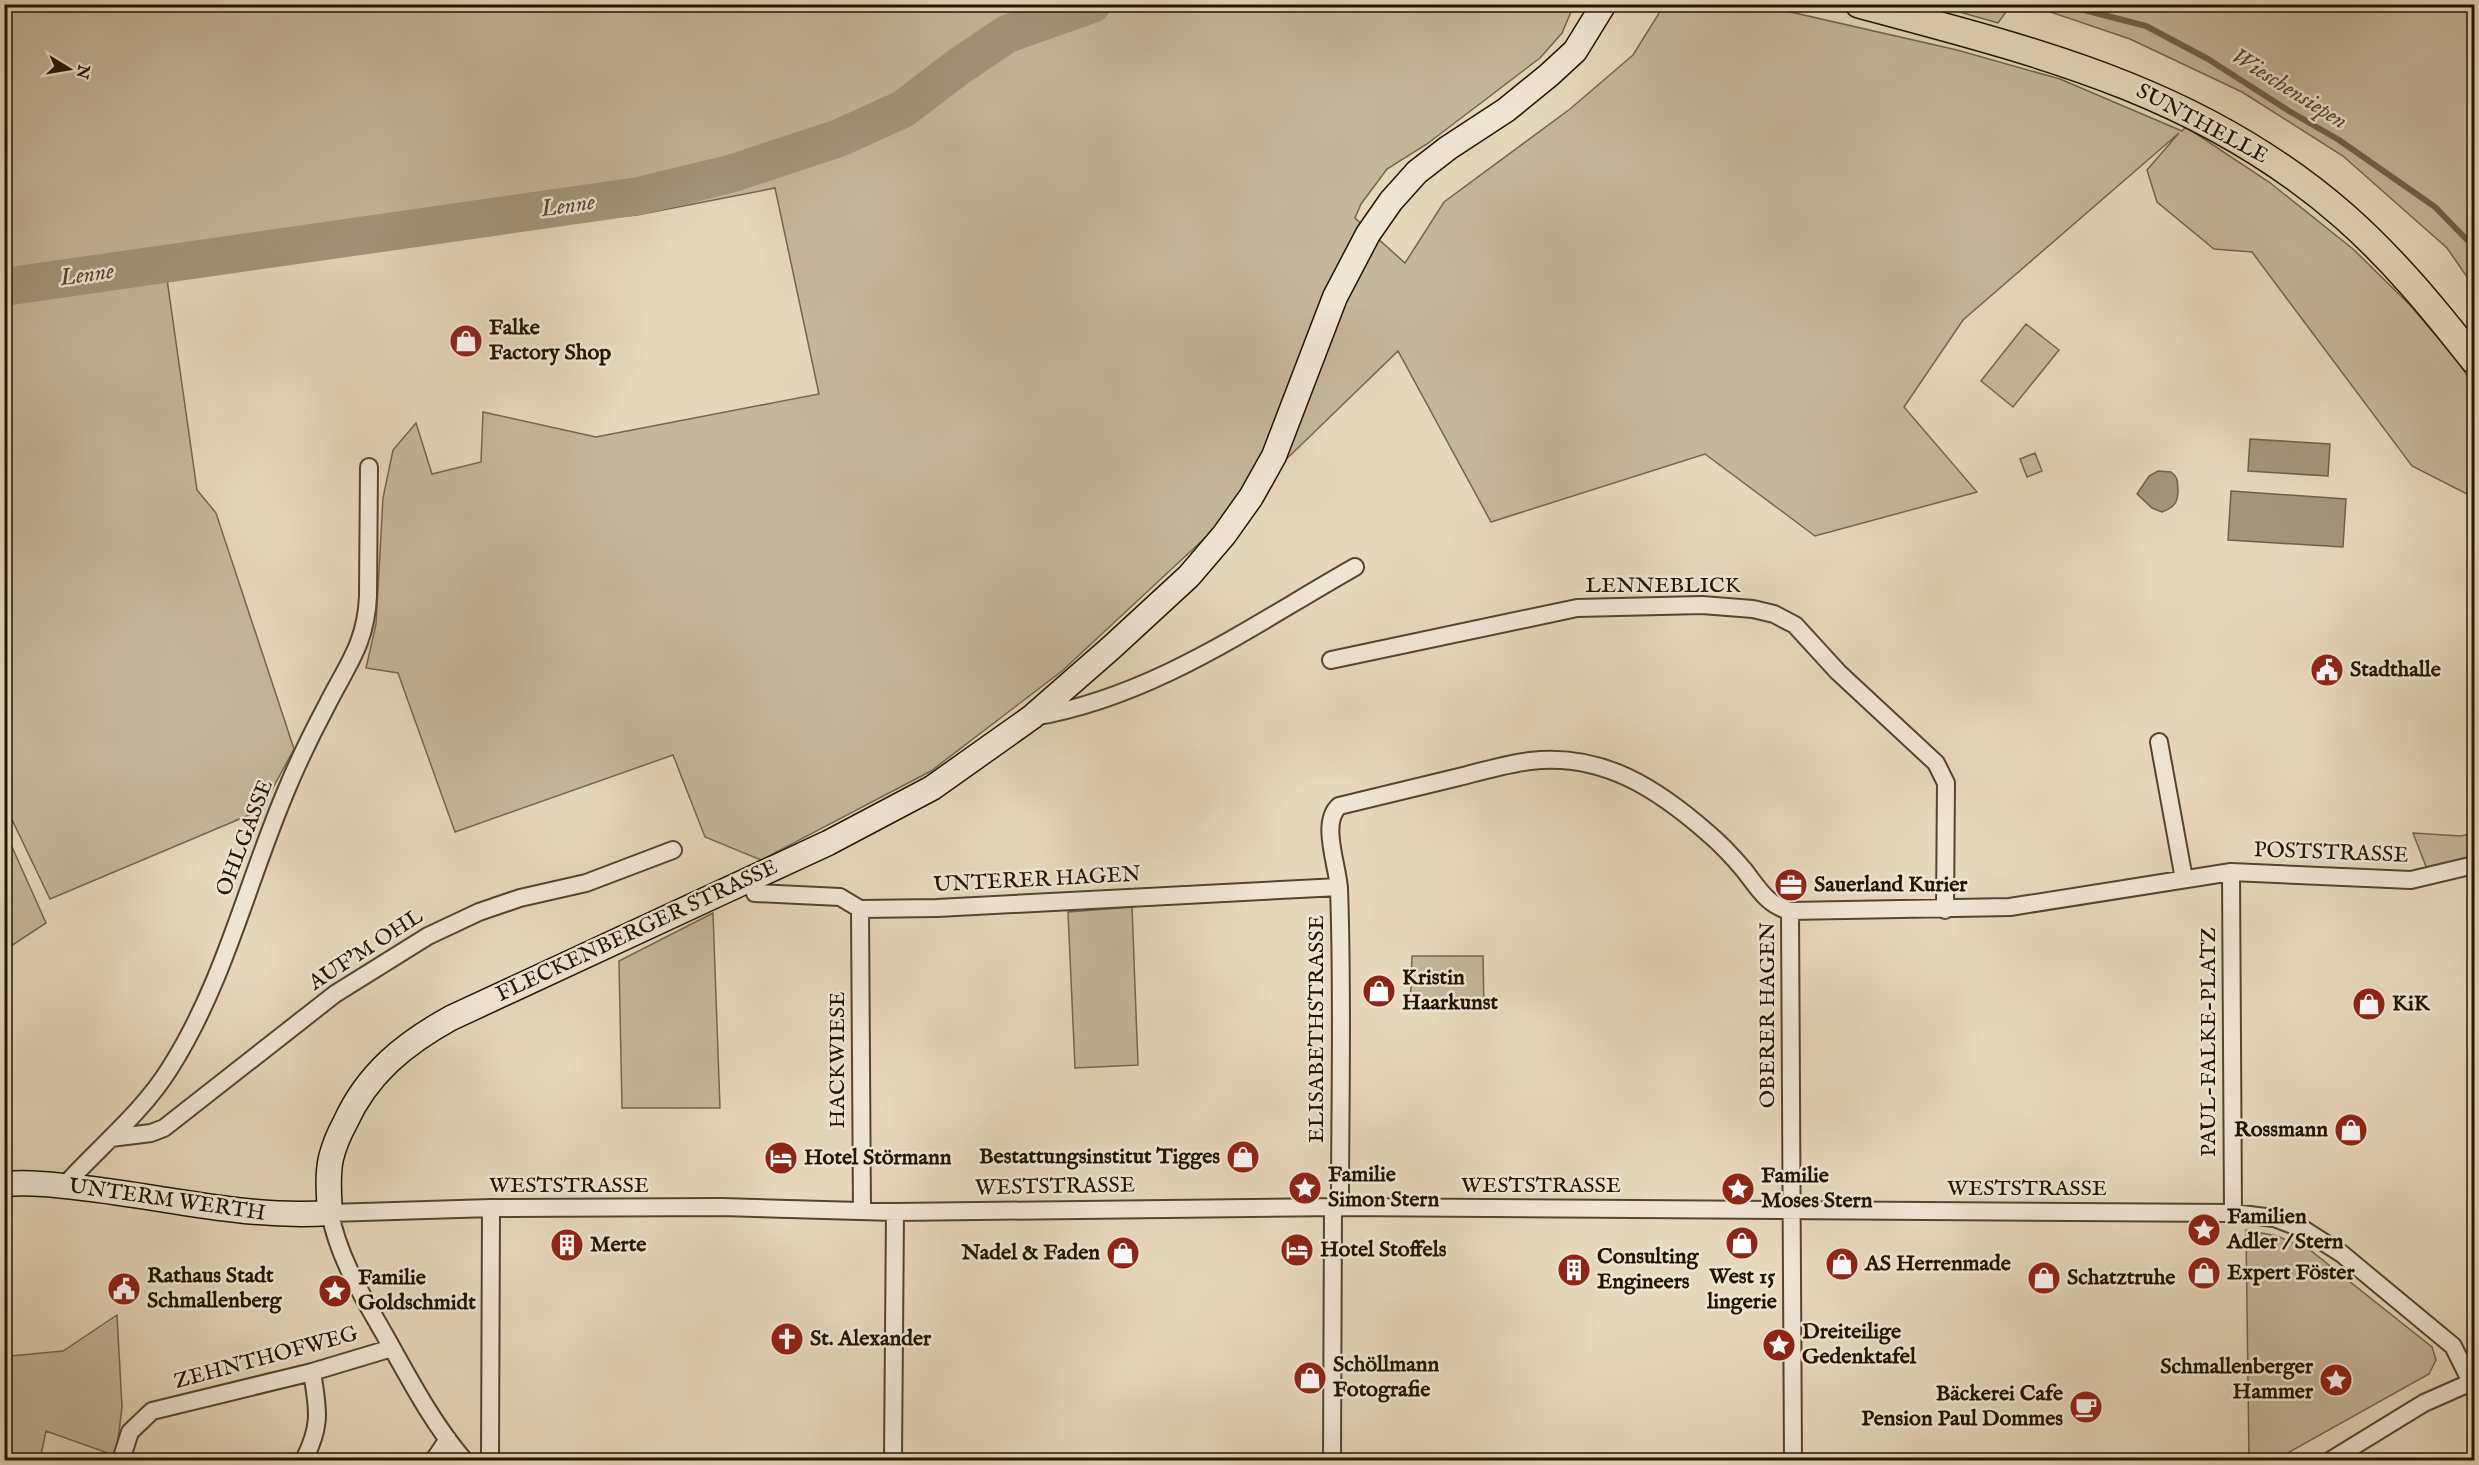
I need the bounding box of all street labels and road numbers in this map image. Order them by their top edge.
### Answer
street label: SUNTHELLE [2131,77,2273,171]
street label: LENNEBLICK [1585,572,1742,600]
street label: OHLGASSE [210,776,280,900]
street label: POSTSTRASSE [2253,836,2409,870]
street label: FLECKENBERGER STRASSE [492,853,782,1009]
street label: UNTERER HAGEN [933,861,1141,899]
street label: AUF'M OHL [303,902,429,998]
street label: ELISABETHSTRASSE [1303,915,1331,1143]
street label: OBERER HAGEN [1754,922,1782,1108]
street label: PAUL-FALKE-PLATZ [2195,927,2223,1157]
street label: HACKWIESE [824,991,852,1129]
street label: UNTERM WERTH [67,1172,267,1228]
street label: WESTSTRASSE [489,1172,649,1200]
street label: WESTSTRASSE [975,1172,1135,1202]
street label: WESTSTRASSE [1461,1172,1621,1200]
street label: WESTSTRASSE [1947,1175,2107,1203]
street label: ZEHNTHOFWEG [171,1320,361,1396]

